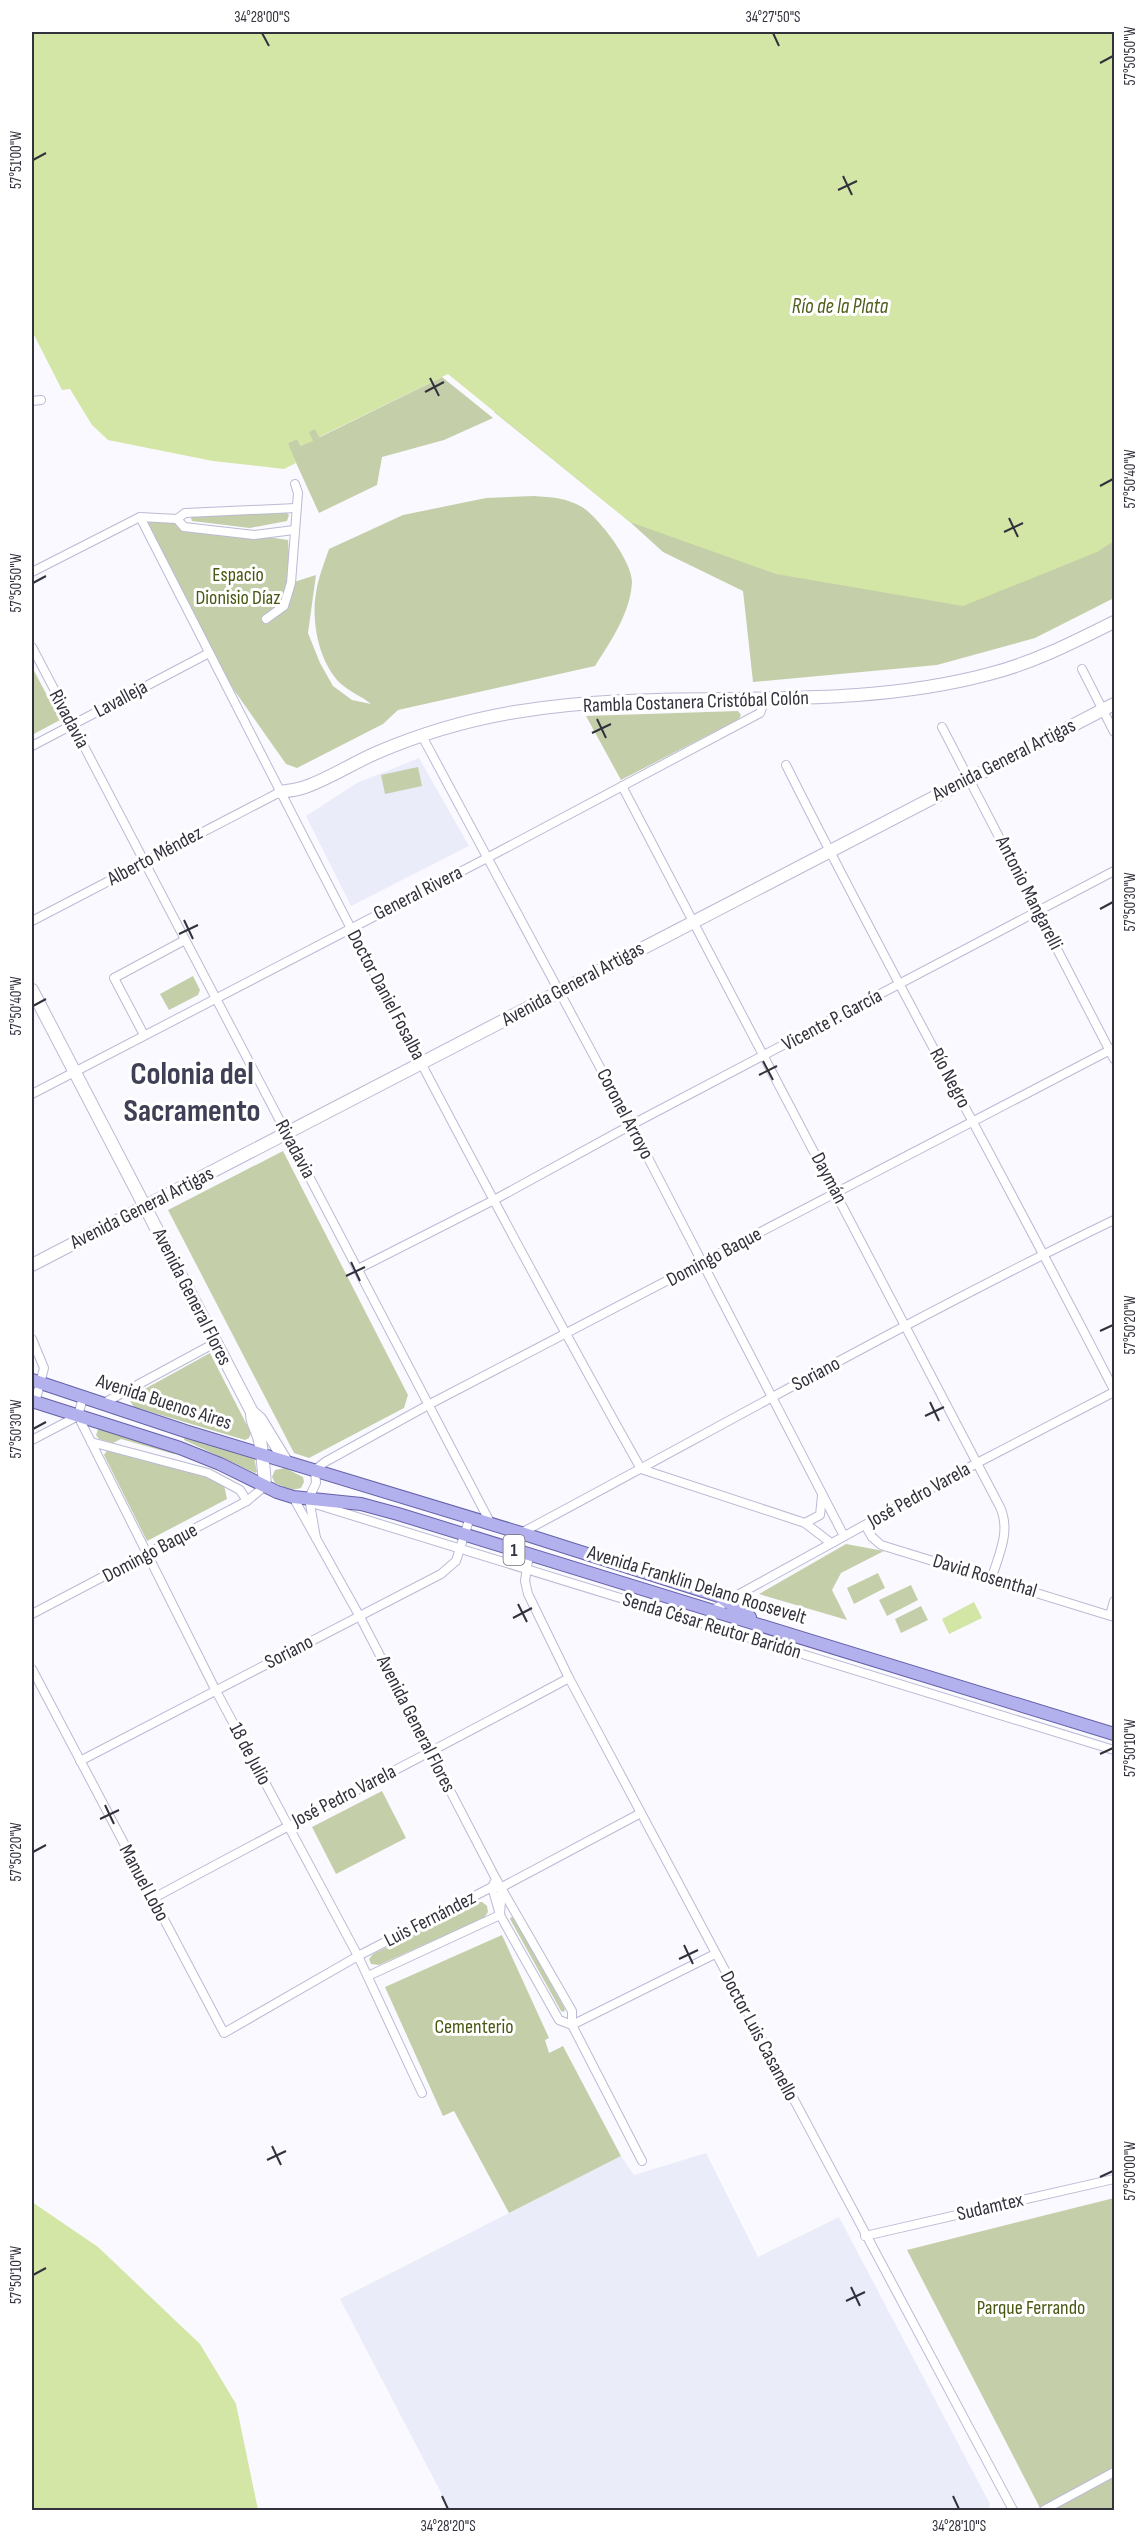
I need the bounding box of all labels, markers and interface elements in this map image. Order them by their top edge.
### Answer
text: 34°28'00"S [234,8,290,27]
text: 34°27'50"S [746,8,800,27]
text: 57°50'50"W [1121,26,1140,85]
text: 57°51'00"W [7,131,26,189]
water label: Río de la Plata [792,294,889,319]
text: 57°50'40"W [1121,449,1140,509]
text: 57°50'50"W [7,553,26,612]
park label: Espacio Dionisio Díaz [196,563,280,610]
street label: Lavalleja [90,675,152,723]
street label: Rivadavia [44,685,94,753]
street label: Rambla Costanera Cristóbal Colón [583,686,809,718]
street label: Avenida General Artigas [928,714,1080,807]
street label: Alberto Méndez [102,821,207,892]
street label: Antonio Mangarelli [990,831,1068,954]
street label: General Rivera [370,860,466,926]
text: 57°50'30"W [1121,872,1140,932]
street label: Doctor Daniel Fosalba [342,926,430,1064]
street label: Avenida General Artigas [497,936,648,1032]
text: 57°50'40"W [7,976,26,1036]
street label: Vicente P. García [778,984,886,1056]
street label: Río Negro [924,1044,976,1112]
district label: Colonia del Sacramento [123,1055,261,1131]
street label: Coronel Arroyo [591,1065,659,1163]
street label: Rivadavia [270,1115,320,1183]
street label: Daymán [806,1148,852,1208]
street label: Avenida General Artigas [66,1162,218,1255]
street label: Domingo Baque [662,1222,766,1292]
street label: Avenida General Flores [147,1224,237,1369]
text: 57°50'20"W [1121,1295,1140,1355]
street label: Soriano [788,1351,844,1397]
street label: Avenida Buenos Aires [92,1369,235,1435]
text: 57°50'30"W [7,1399,26,1459]
street label: José Pedro Varela [863,1457,974,1533]
street label: Domingo Baque [98,1518,202,1588]
road number: 1 [504,1535,524,1565]
street label: Avenida Franklin Delano Roosevelt [584,1540,809,1630]
street label: David Rosenthal [930,1549,1040,1603]
street label: Senda César Reutor Baridón [620,1587,804,1665]
street label: Soriano [261,1630,317,1674]
street label: Avenida General Flores [371,1651,461,1796]
street label: 18 de Julio [224,1719,276,1789]
text: 57°50'10"W [1121,1719,1140,1777]
street label: José Pedro Varela [287,1760,400,1833]
text: 57°50'20"W [7,1822,26,1882]
street label: Manuel Lobo [114,1840,174,1926]
street label: Luis Fernández [380,1886,480,1952]
street label: Doctor Luis Casanello [715,1967,803,2105]
park label: Cementerio [435,2015,513,2039]
text: 57°50'00"W [1121,2141,1140,2201]
street label: Sudamtex [955,2188,1026,2226]
text: 57°50'10"W [7,2246,26,2304]
park label: Parque Ferrando [977,2296,1085,2320]
text: 34°28'20"S [420,2517,476,2536]
text: 34°28'10"S [932,2517,986,2536]

